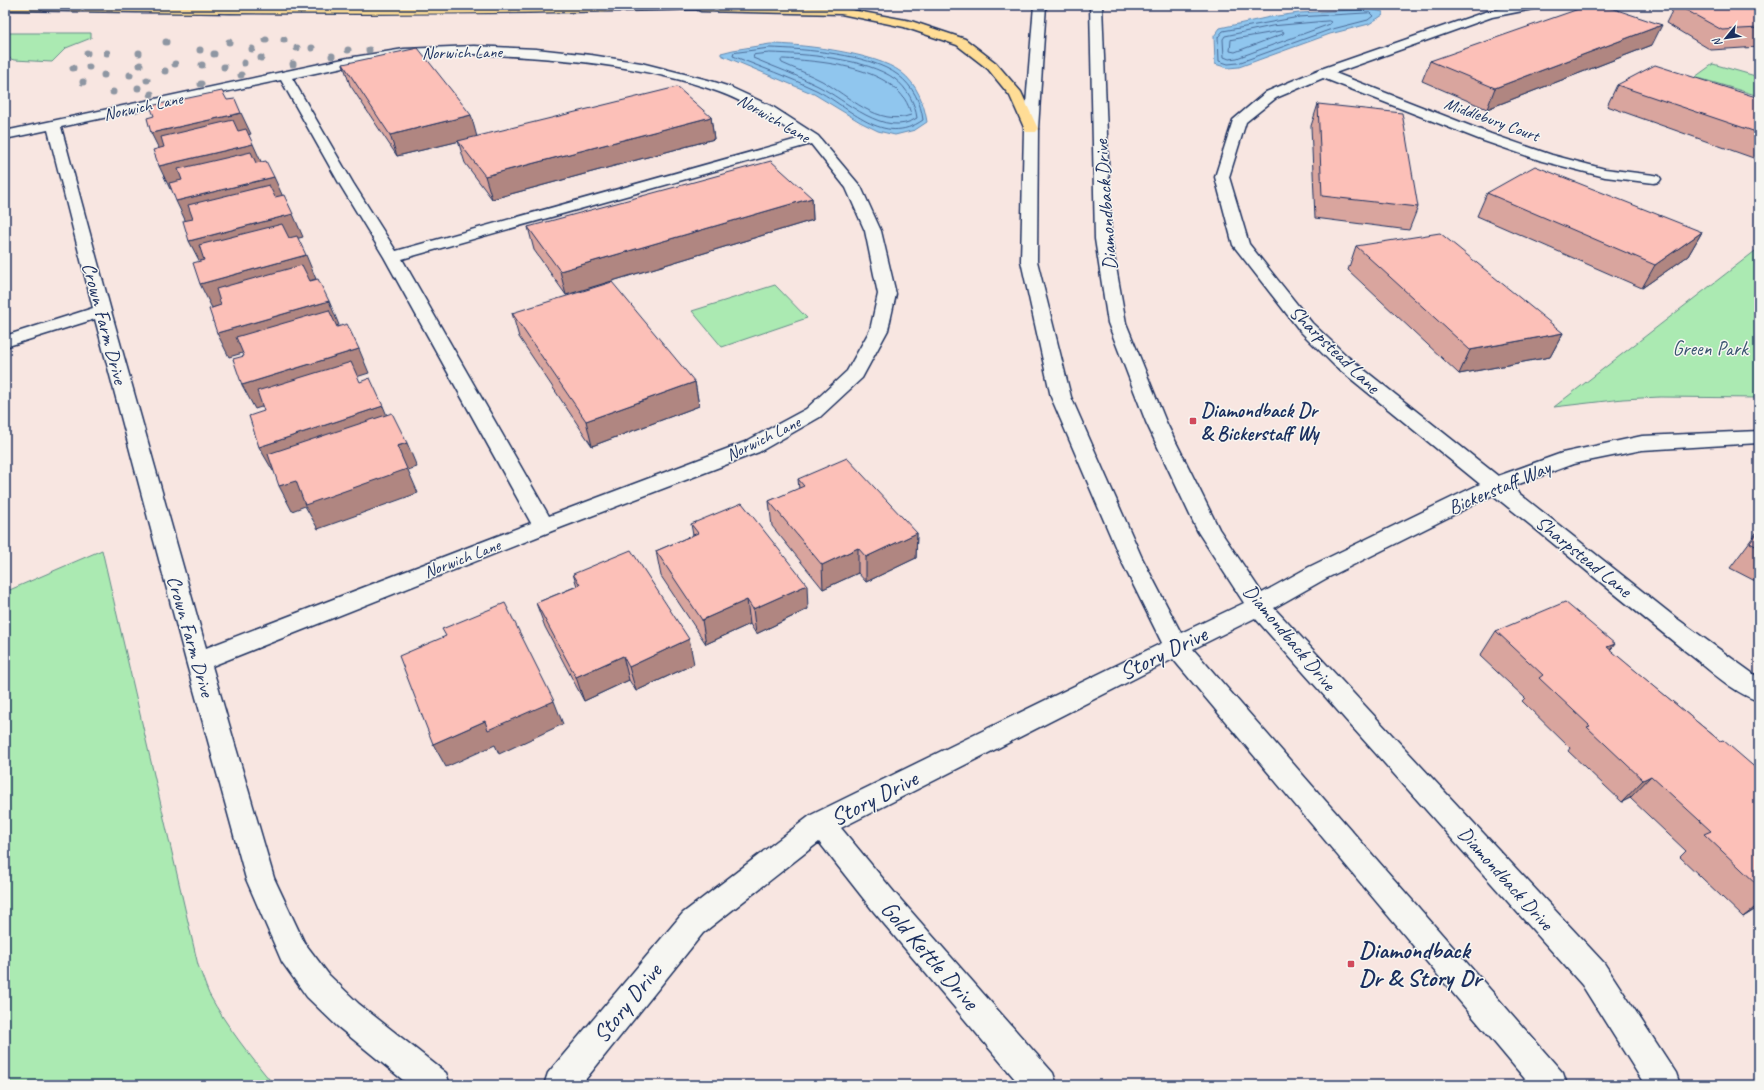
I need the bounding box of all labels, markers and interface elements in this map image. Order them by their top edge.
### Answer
north arrow [1706,18,1746,58]
text: N [1708,35,1725,49]
street label: Norwich Lane [422,41,504,64]
street label: Norwich Lane [102,88,186,125]
street label: Norwich Lane [734,89,815,148]
street label: Middlebury Court [1442,93,1544,147]
street label: Diamondback Drive [1088,137,1123,271]
street label: Crown Farm Drive [76,260,133,388]
street label: Sharpstead Lane [1284,300,1386,400]
park label: Green Park [1673,336,1749,361]
place label: Diamondback Dr & Bickerstaff Wy [1201,398,1321,446]
street label: Norwich Lane [723,411,805,465]
marker: Diamondback Dr & Bickerstaff Wy [1188,416,1198,426]
street label: Bickerstaff Way [1444,454,1556,520]
street label: Sharpstead Lane [1531,510,1638,604]
street label: Norwich Lane [421,534,505,583]
street label: Crown Farm Drive [161,573,220,701]
street label: Diamondback Drive [1238,579,1342,697]
street label: Story Drive [1114,618,1214,687]
street label: Story Drive [825,762,925,833]
street label: Diamondback Drive [1453,821,1560,936]
street label: Gold Kettle Drive [874,894,987,1017]
place label: Diamondback Dr & Story Dr [1359,935,1484,993]
street label: Story Drive [586,955,670,1049]
marker: Diamondback Dr & Story Dr [1346,959,1356,969]

